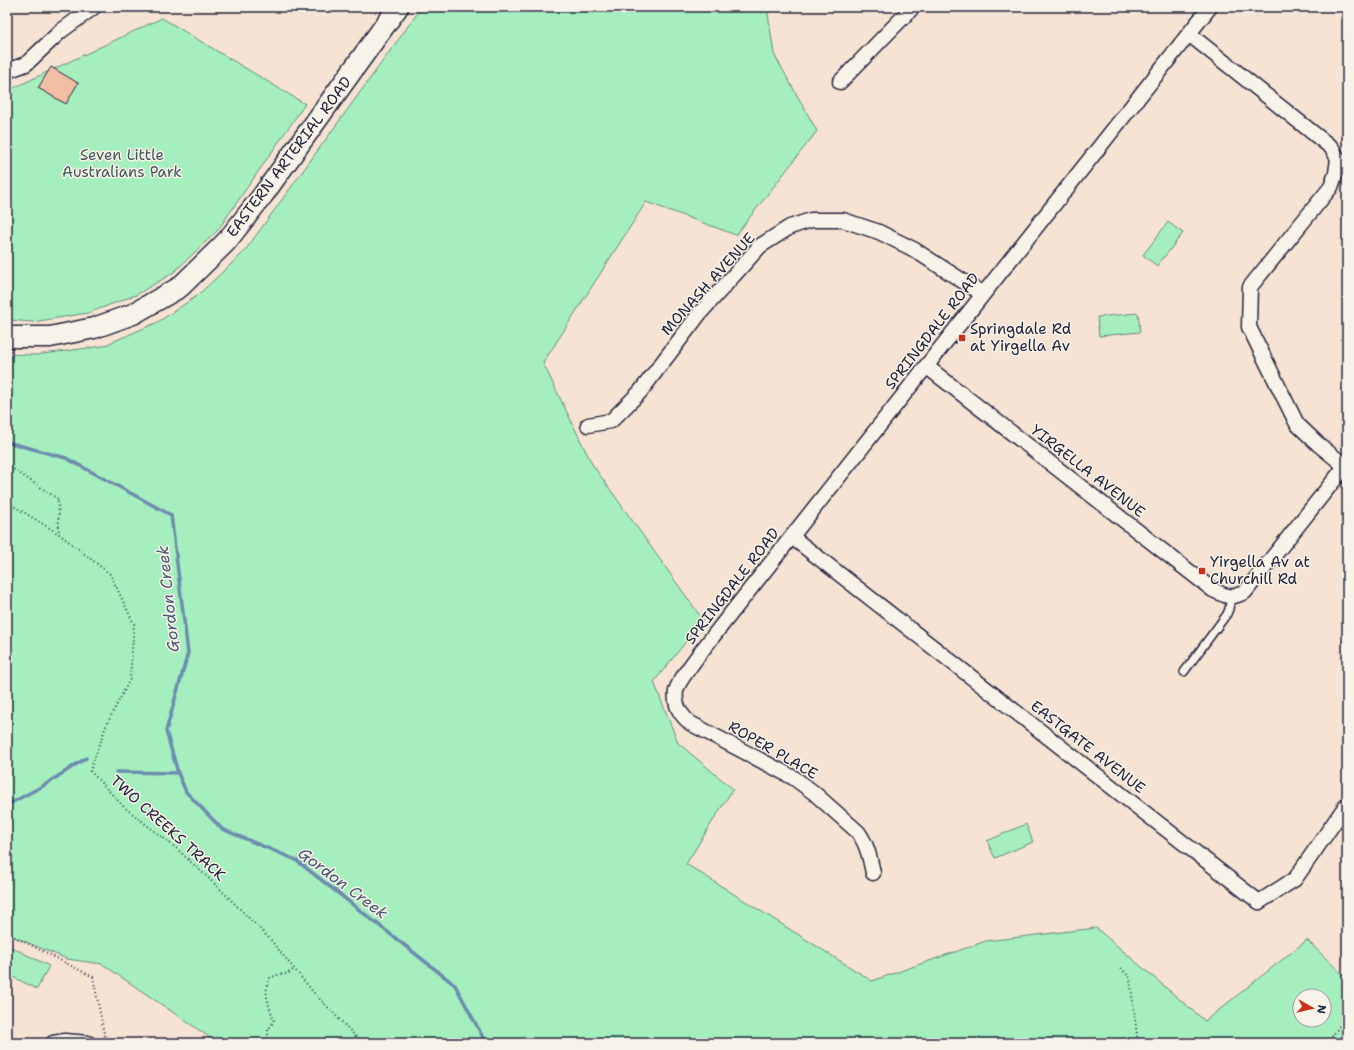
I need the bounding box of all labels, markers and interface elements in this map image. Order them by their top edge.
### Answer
street label: EASTERN ARTERIAL ROAD [222,73,356,241]
park label: Seven Little Australians Park [62,145,182,182]
street label: MONASH AVENUE [657,228,759,340]
street label: SPRINGDALE ROAD [880,269,984,393]
place label: Springdale Rd at Yirgella Av [970,319,1072,356]
marker: Springdale Rd at Yirgella Av [957,333,967,343]
street label: YIRGELLA AVENUE [1027,420,1149,522]
street label: SPRINGDALE ROAD [680,524,784,648]
water label: Gordon Creek [152,545,184,653]
place label: Yirgella Av at Churchill Rd [1210,552,1310,589]
marker: Yirgella Av at Churchill Rd [1197,566,1207,576]
street label: EASTGATE AVENUE [1027,696,1149,798]
street label: ROPER PLACE [725,716,821,784]
street label: TWO CREEKS TRACK [106,771,230,885]
water label: Gordon Creek [294,842,392,924]
north arrow [1292,988,1332,1028]
text: N [1313,1004,1329,1015]

